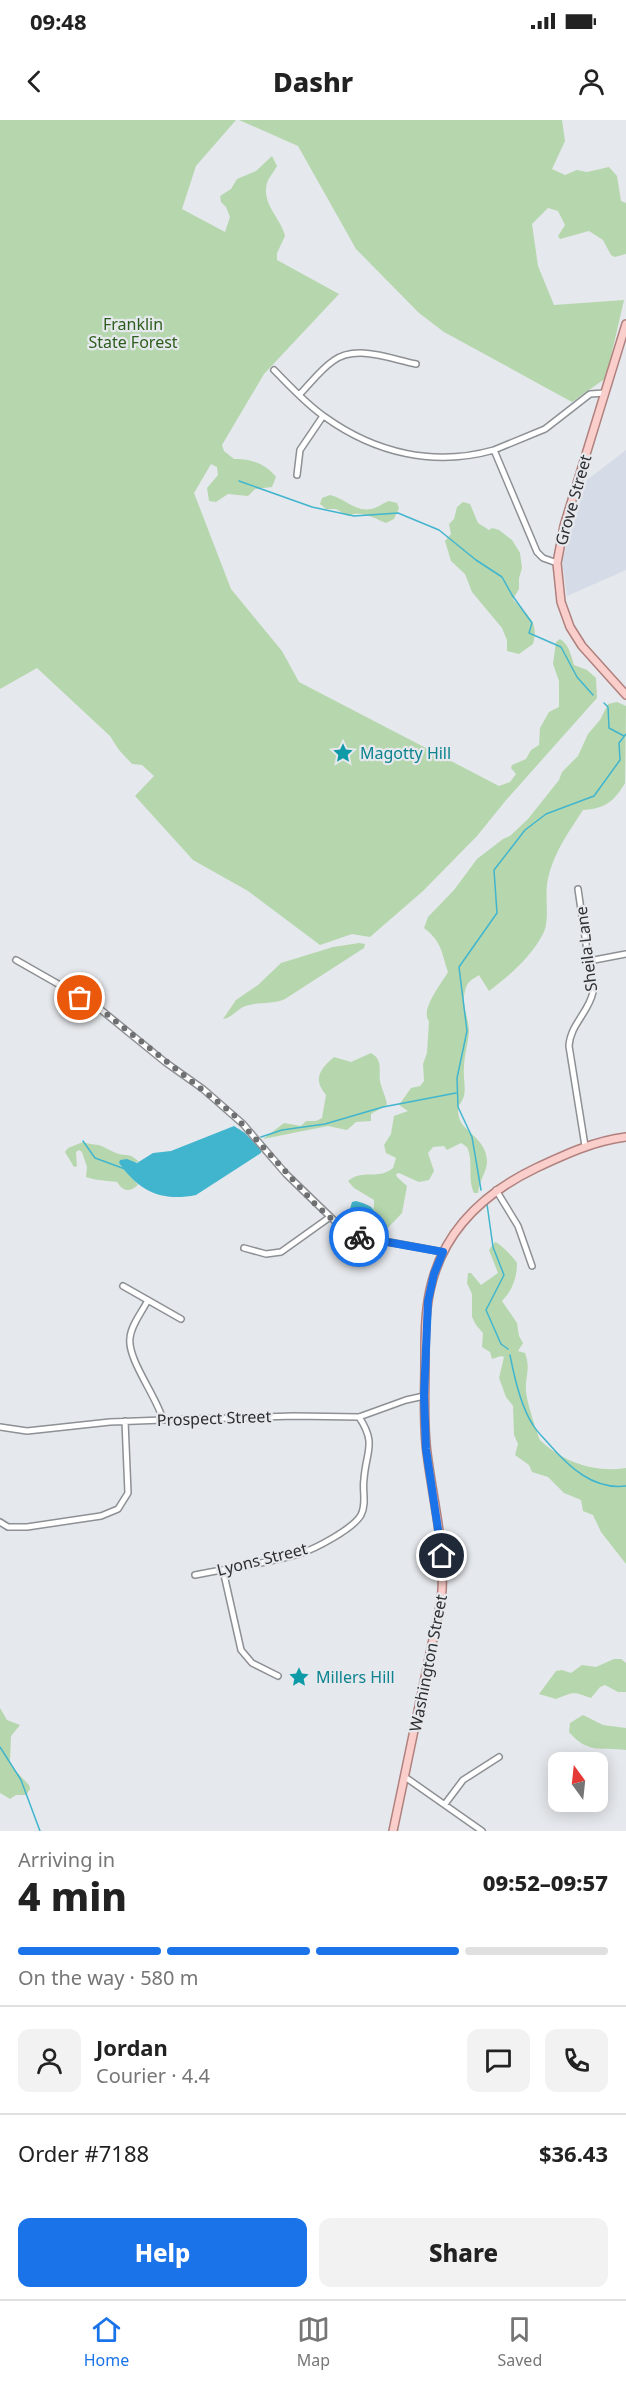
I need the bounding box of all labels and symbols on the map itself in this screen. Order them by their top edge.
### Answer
park label: Franklin State Forest [88,313,178,353]
street label: Grove Street [550,452,596,548]
place icon: Magotty Hill [331,741,355,765]
place label: Magotty Hill [360,742,451,764]
street label: Sheila Lane [570,905,602,993]
pin [54,972,105,1023]
courier [329,1207,389,1267]
street label: Prospect Street [156,1405,272,1431]
pin [416,1530,467,1581]
street label: Lyons Street [214,1537,310,1581]
street label: Washington Street [404,1592,452,1733]
place icon: Millers Hill [287,1665,311,1689]
place label: Millers Hill [316,1666,395,1688]
north arrow [548,1752,608,1812]

